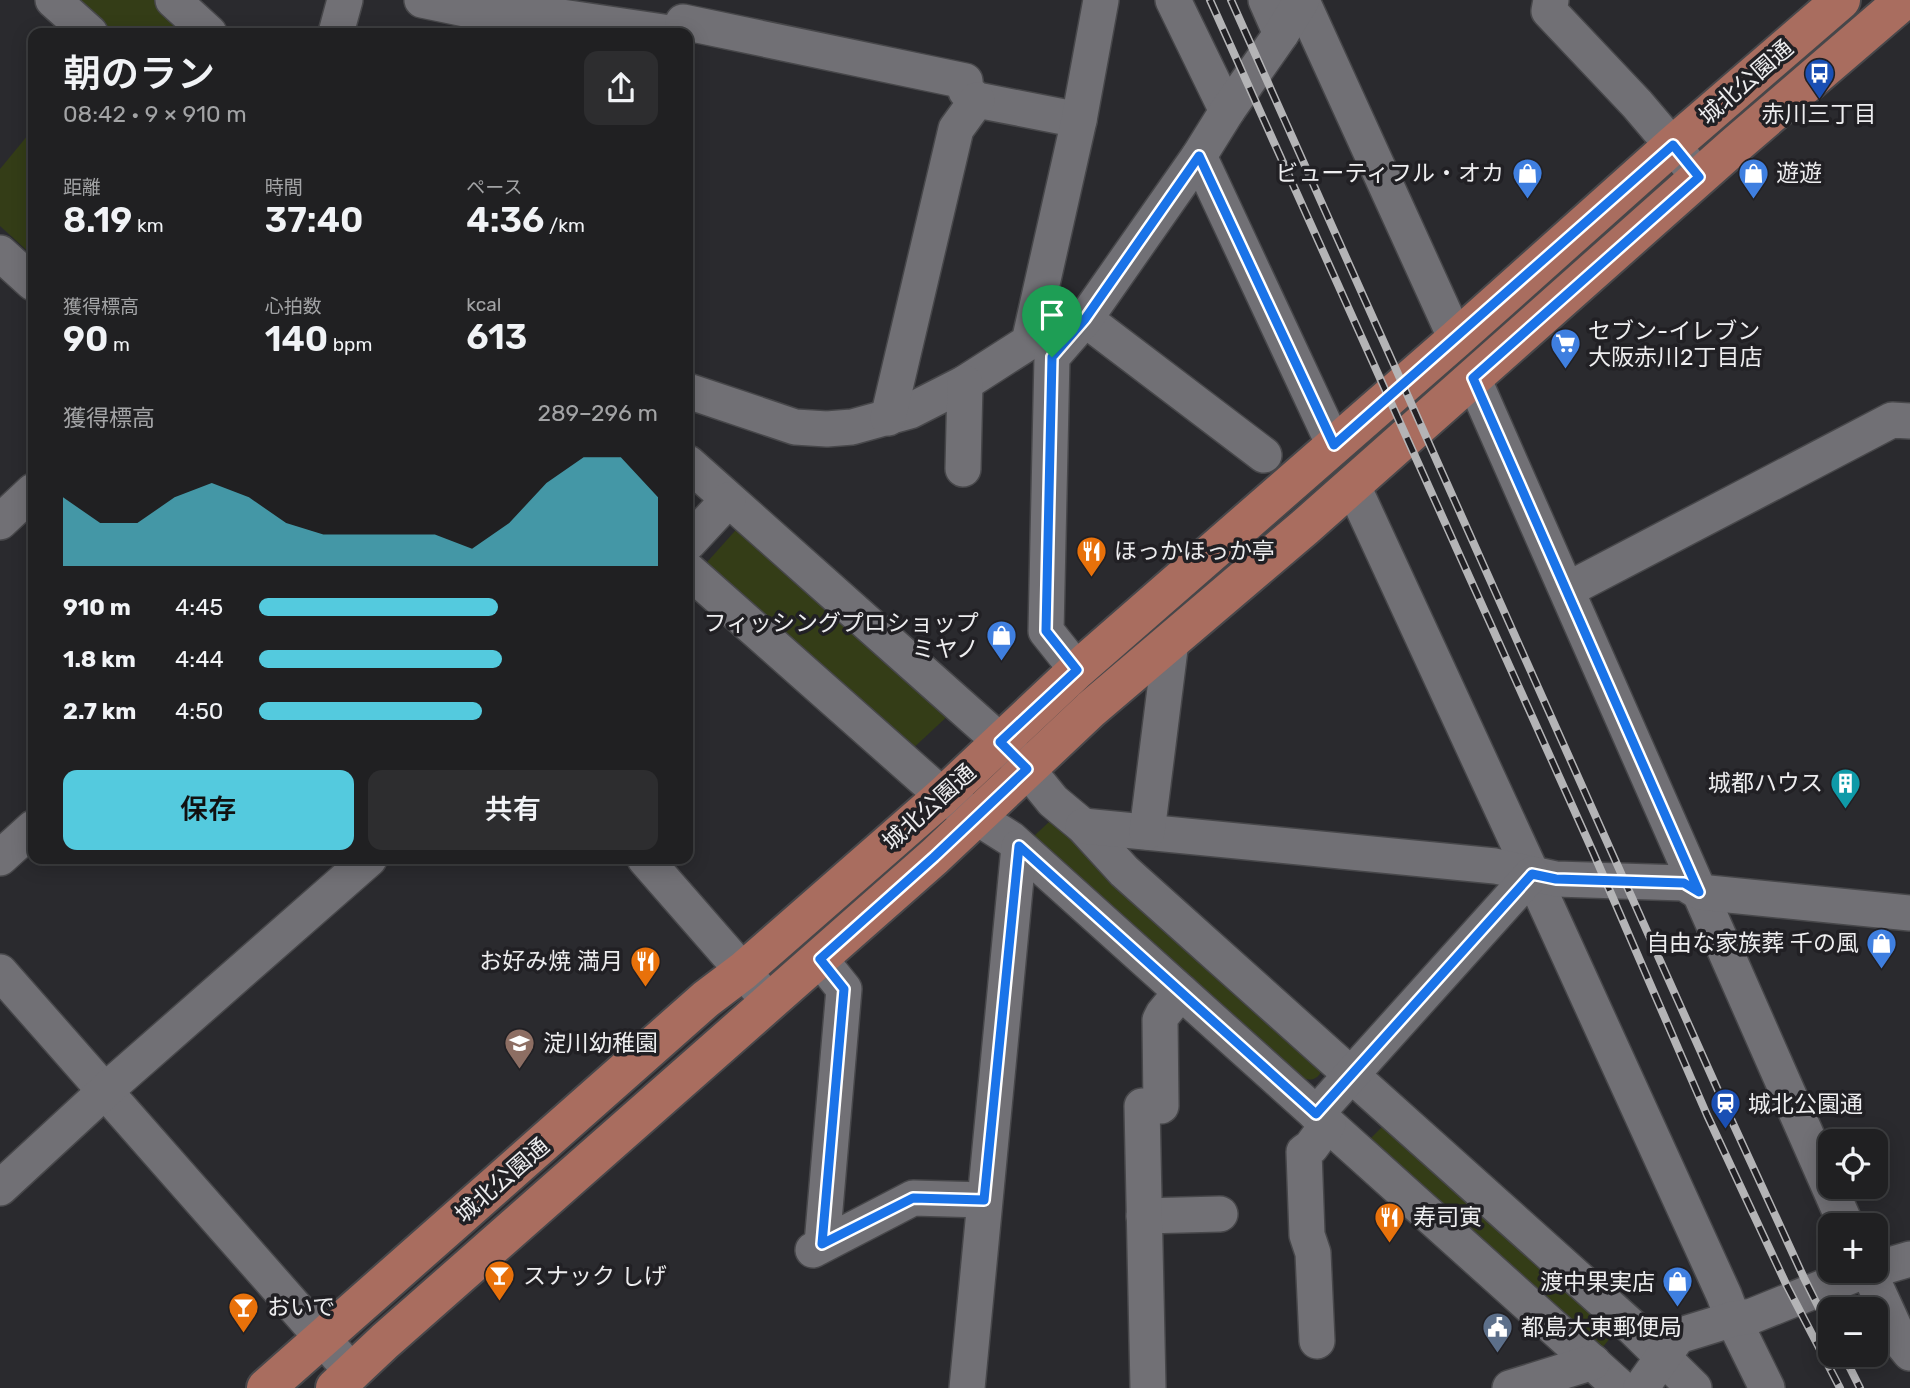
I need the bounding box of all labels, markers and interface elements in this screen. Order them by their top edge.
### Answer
street label: 城北公園通 [1693,34,1799,130]
text: 朝のラン [63,51,215,97]
button: share [584,51,658,125]
bus stop icon: 赤川三丁目 [1802,56,1836,100]
text: 08:42 · 9 × 910 m [63,100,247,128]
place label: 赤川三丁目 [1762,100,1877,128]
shop icon: ビューティフル・オカ [1510,156,1544,200]
shop icon: 遊遊 [1736,156,1770,200]
place label: ビューティフル・オカ [1275,159,1504,187]
place label: 遊遊 [1776,159,1822,187]
text: 距離 [63,176,101,199]
text: 時間 [265,176,303,199]
text: ペース [466,176,522,199]
text: 8.19 [63,199,132,241]
text: 37:40 [265,199,363,241]
text: 4:36 [466,199,544,241]
text: km [132,214,164,237]
text: /km [544,214,585,237]
pin [1022,285,1082,357]
text: kcal [466,293,501,316]
text: 獲得標高 [63,295,139,318]
text: 心拍数 [265,295,322,318]
icon: arrive [1033,296,1071,334]
text: 613 [466,316,527,358]
place label: セブン-イレブン 大阪赤川2丁目店 [1588,317,1763,371]
text: 90 [63,318,108,360]
text: 140 [265,318,328,360]
supermarket icon: セブン-イレブン 大阪赤川2丁目店 [1548,327,1582,371]
text: m [108,333,130,356]
text: bpm [328,333,372,356]
text: 289–296 m [537,399,658,427]
text: 獲得標高 [63,404,155,432]
restaurant icon: ほっかほっか亭 [1074,534,1108,578]
place label: ほっかほっか亭 [1114,537,1275,565]
text: 910 m [63,593,131,621]
text: 4:45 [175,593,223,621]
place label: フィッシングプロショップ ミヤノ [703,609,979,663]
shop icon: フィッシングプロショップ ミヤノ [985,619,1019,663]
text: 1.8 km [63,645,136,673]
text: 4:44 [175,645,224,673]
text: 2.7 km [63,697,136,725]
text: 4:50 [175,697,223,725]
street label: 城北公園通 [877,758,981,856]
building icon: 城都ハウス [1829,766,1863,810]
place label: 城都ハウス [1708,769,1823,797]
button: 保存 [63,770,354,850]
button: 共有 [368,770,658,850]
shop icon: 自由な家族葬 千の風 [1865,926,1899,970]
place label: 自由な家族葬 千の風 [1646,929,1859,957]
restaurant icon: お好み焼 満月 [629,944,663,988]
place label: お好み焼 満月 [479,947,623,975]
school or university icon: 淀川幼稚園 [503,1026,537,1070]
place label: 淀川幼稚園 [543,1029,658,1057]
station icon: 城北公園通 [1708,1087,1742,1131]
place label: 城北公園通 [1748,1090,1863,1118]
map controls [1818,1129,1888,1367]
button: locate [1818,1129,1888,1199]
street label: 城北公園通 [449,1132,555,1228]
restaurant icon: 寿司寅 [1373,1200,1407,1244]
place label: 寿司寅 [1413,1203,1482,1231]
button: + [1818,1213,1888,1283]
bar icon: スナック しげ [483,1259,517,1303]
place label: スナック しげ [523,1262,667,1290]
shop icon: 渡中果実店 [1661,1265,1695,1309]
place label: 渡中果実店 [1540,1268,1655,1296]
bar icon: おいで [227,1290,261,1334]
place label: おいで [267,1293,335,1321]
button: − [1818,1297,1888,1367]
public building icon: 都島大東郵便局 [1481,1310,1515,1354]
place label: 都島大東郵便局 [1521,1313,1682,1341]

